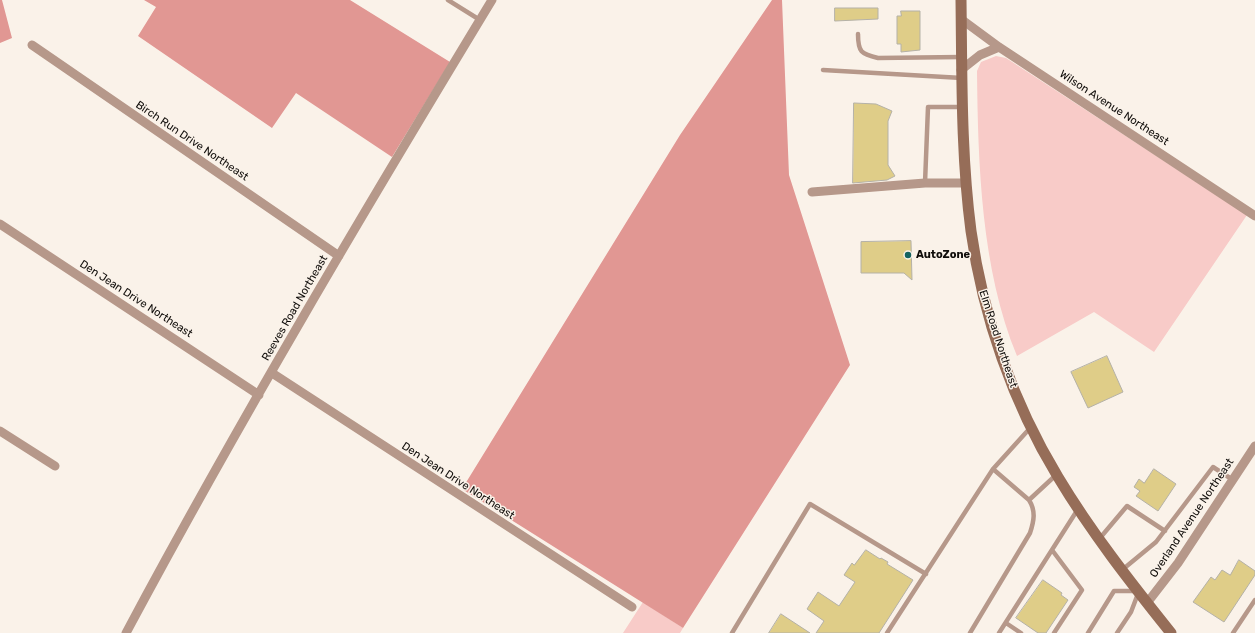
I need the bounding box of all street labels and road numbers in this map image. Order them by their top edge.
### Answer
street label: Wilson Avenue Northeast [1057,68,1171,148]
street label: Birch Run Drive Northeast [133,98,251,184]
street label: Reeves Road Northeast [259,253,331,363]
street label: Den Jean Drive Northeast [77,257,195,341]
street label: Elm Road Northeast [976,289,1020,389]
street label: Den Jean Drive Northeast [399,439,517,523]
street label: Overland Avenue Northeast [1147,456,1237,580]

